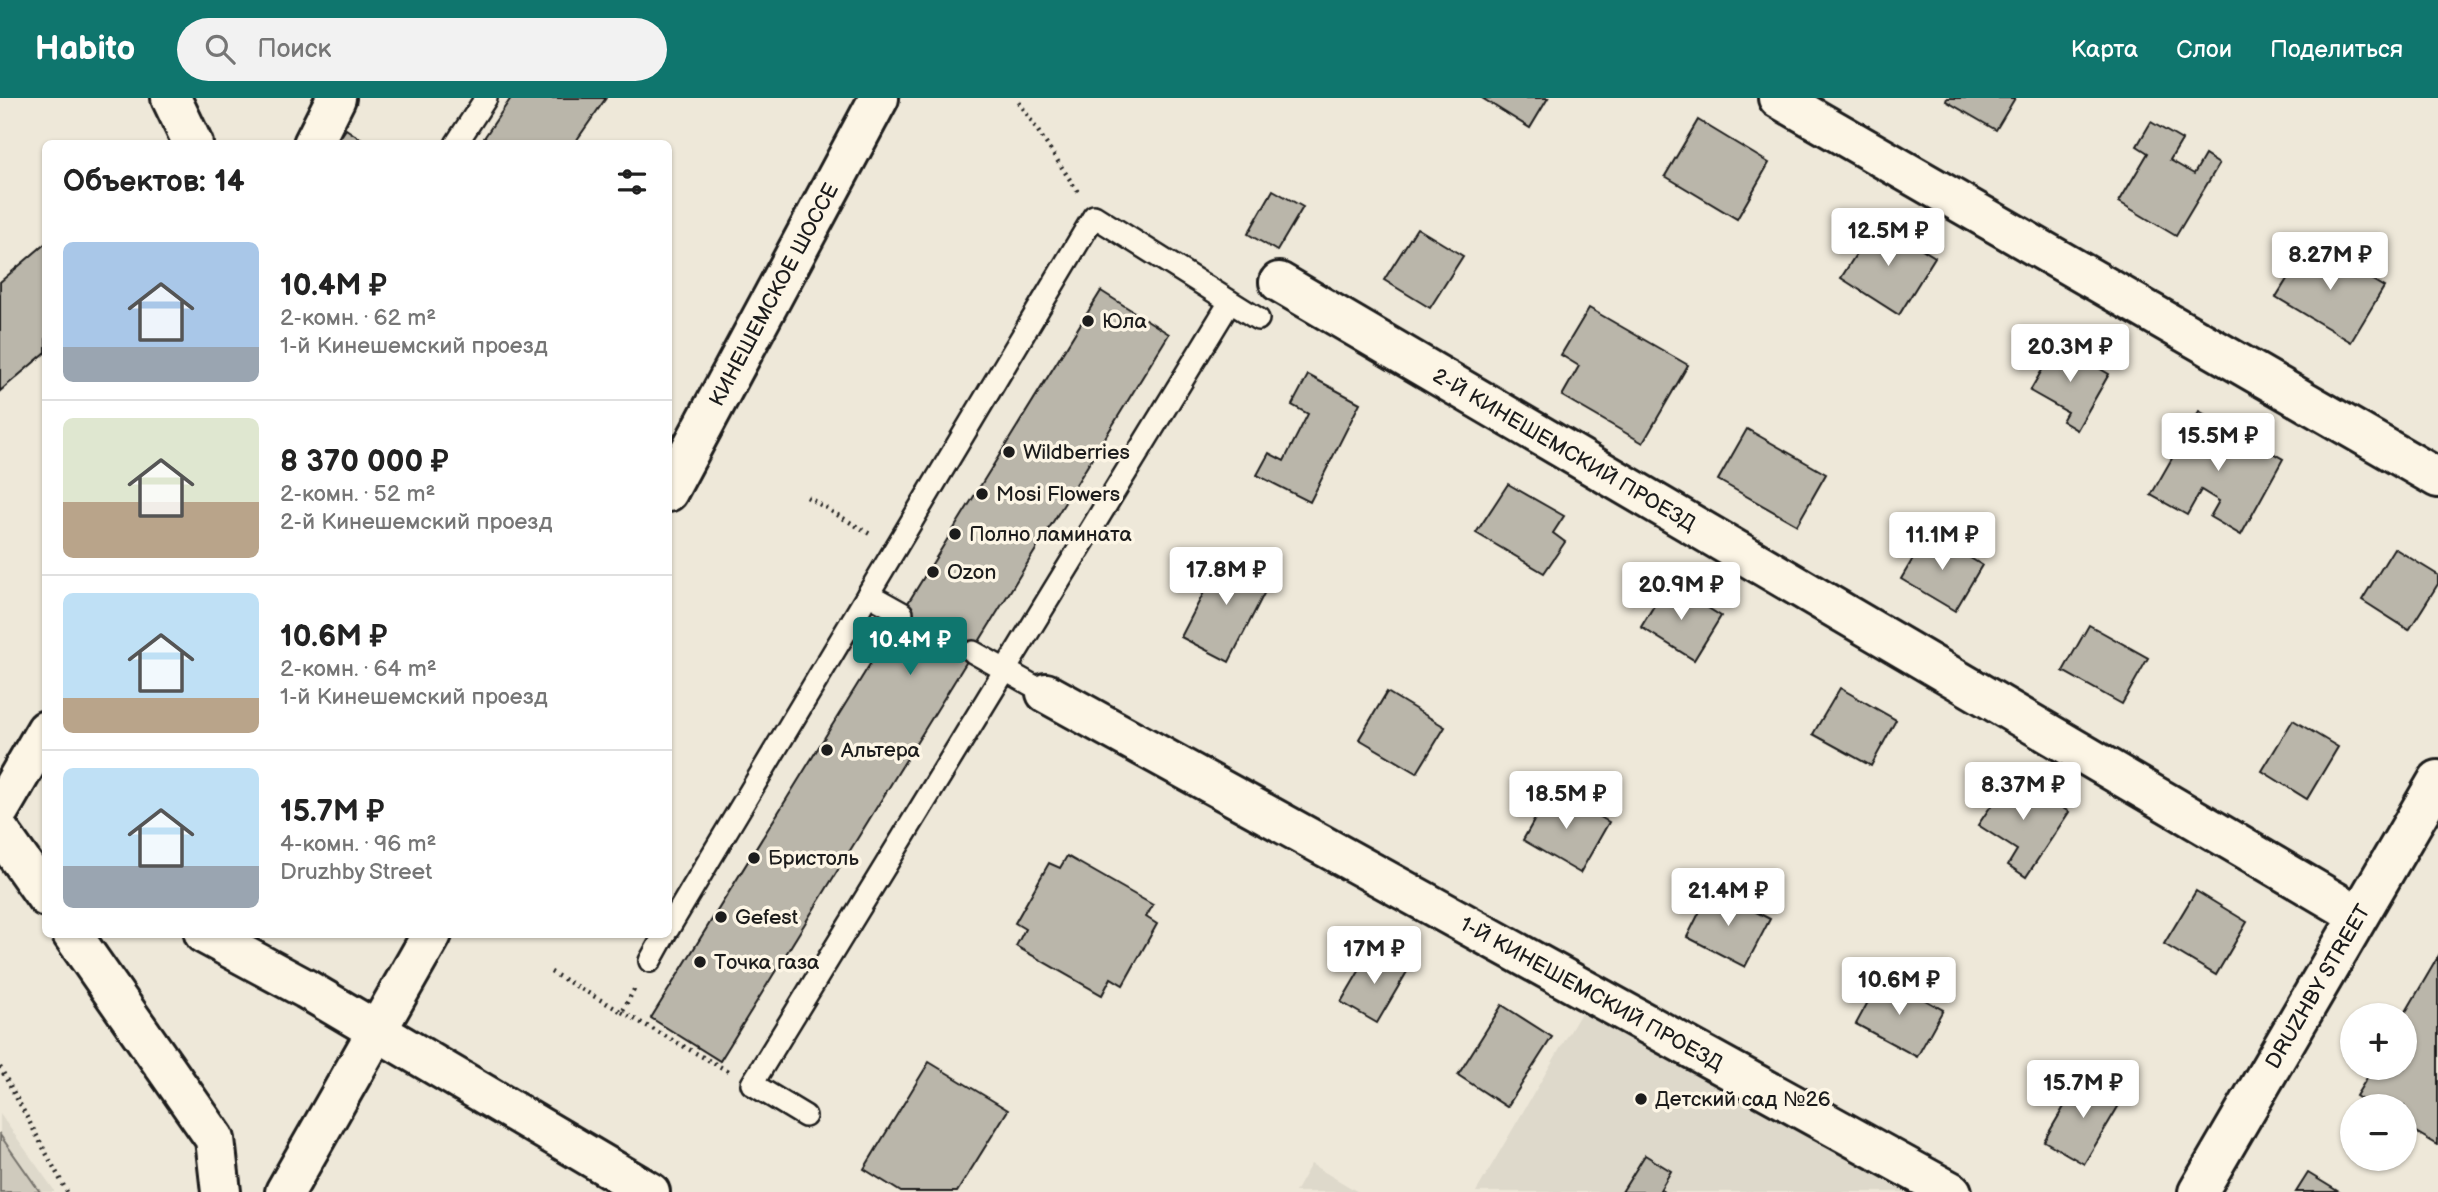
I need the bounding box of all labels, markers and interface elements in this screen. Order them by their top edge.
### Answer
search box [177,18,667,81]
text: Habito [35,29,135,69]
icon: search [201,30,239,68]
text: Поиск [257,34,331,65]
text: Карта [2071,35,2138,64]
text: Слои [2176,35,2232,64]
text: Поделиться [2270,35,2403,64]
icon: filters [613,163,651,201]
text: Объектов: 14 [63,164,245,200]
street label: КИНЕШЕМСКОЕ ШОССЕ [704,179,844,410]
pin: 12.5M ₽ [1823,208,1953,268]
text: 12.5M ₽ [1847,217,1929,245]
pin: 8.27M ₽ [2265,232,2395,292]
text: 8.27M ₽ [2288,241,2372,269]
text: 10.4M ₽ [280,268,387,304]
icon: home [119,270,203,354]
text: 2-комн. · 62 m² [280,304,436,332]
place label: Юла [1102,309,1148,334]
marker: Юла [1080,313,1096,329]
pin: 20.3M ₽ [2005,324,2135,384]
text: 1-й Кинешемский проезд [280,332,548,360]
text: 20.3M ₽ [2027,333,2113,361]
street label: 2-Й КИНЕШЕМСКИЙ ПРОЕЗД [1429,363,1701,536]
pin: 15.5M ₽ [2153,414,2283,473]
text: 15.5M ₽ [2178,422,2258,450]
place label: Wildberries [1023,440,1130,465]
text: 8 370 000 ₽ [280,444,449,480]
marker: Wildberries [1001,444,1017,460]
icon: home [119,446,203,530]
text: 2-комн. · 52 m² [280,480,435,508]
place label: Mosi Flowers [996,482,1120,507]
marker: Mosi Flowers [974,486,990,502]
text: 2-й Кинешемский проезд [280,508,552,536]
pin: 11.1M ₽ [1877,512,2007,572]
text: 11.1M ₽ [1905,521,1979,549]
place label: Полно ламината [969,522,1132,547]
marker: Полно ламината [947,526,963,542]
pin: 17.8M ₽ [1161,547,1291,607]
text: 17.8M ₽ [1186,556,1266,584]
place label: Ozon [947,560,996,585]
pin: 20.9M ₽ [1616,562,1746,622]
marker: Ozon [925,564,941,580]
text: 20.9M ₽ [1638,571,1724,599]
pin: 10.4M ₽ [845,618,975,677]
text: 10.6M ₽ [280,619,388,655]
icon: home [119,621,203,705]
text: 10.4M ₽ [869,626,951,654]
text: 2-комн. · 64 m² [280,655,437,683]
text: 1-й Кинешемский проезд [280,683,548,711]
place label: Альтера [840,738,921,763]
marker: Альтера [819,742,835,758]
pin: 8.37M ₽ [1958,762,2088,822]
text: 8.37M ₽ [1981,771,2065,799]
pin: 18.5M ₽ [1501,772,1631,831]
text: 18.5M ₽ [1525,780,1607,808]
text: 15.7M ₽ [280,794,385,830]
icon: home [119,796,203,880]
text: 4-комн. · 96 m² [280,830,436,858]
place label: Бристоль [768,846,859,871]
marker: Бристоль [746,850,762,866]
text: Druzhby Street [280,858,432,886]
pin: 21.4M ₽ [1663,868,1793,928]
text: 21.4M ₽ [1687,877,1769,905]
street label: DRUZHBY STREET [2260,899,2376,1073]
place label: Gefest [735,905,799,930]
marker: Gefest [713,909,729,925]
street label: 1-Й КИНЕШЕМСКИЙ ПРОЕЗД [1456,911,1728,1076]
pin: 17M ₽ [1325,926,1423,986]
text: 17M ₽ [1343,935,1405,963]
place label: Точка газа [714,950,820,975]
marker: Точка газа [692,954,708,970]
pin: 10.6M ₽ [1834,958,1964,1017]
text: 10.6M ₽ [1858,966,1940,994]
map controls [2340,1003,2417,1171]
button: + [2340,1003,2417,1080]
pin: 15.7M ₽ [2018,1060,2148,1120]
text: 15.7M ₽ [2043,1069,2123,1097]
place label: Детский сад №26 [1655,1087,1831,1112]
marker: Детский сад №26 [1633,1091,1649,1107]
button: − [2340,1094,2417,1171]

